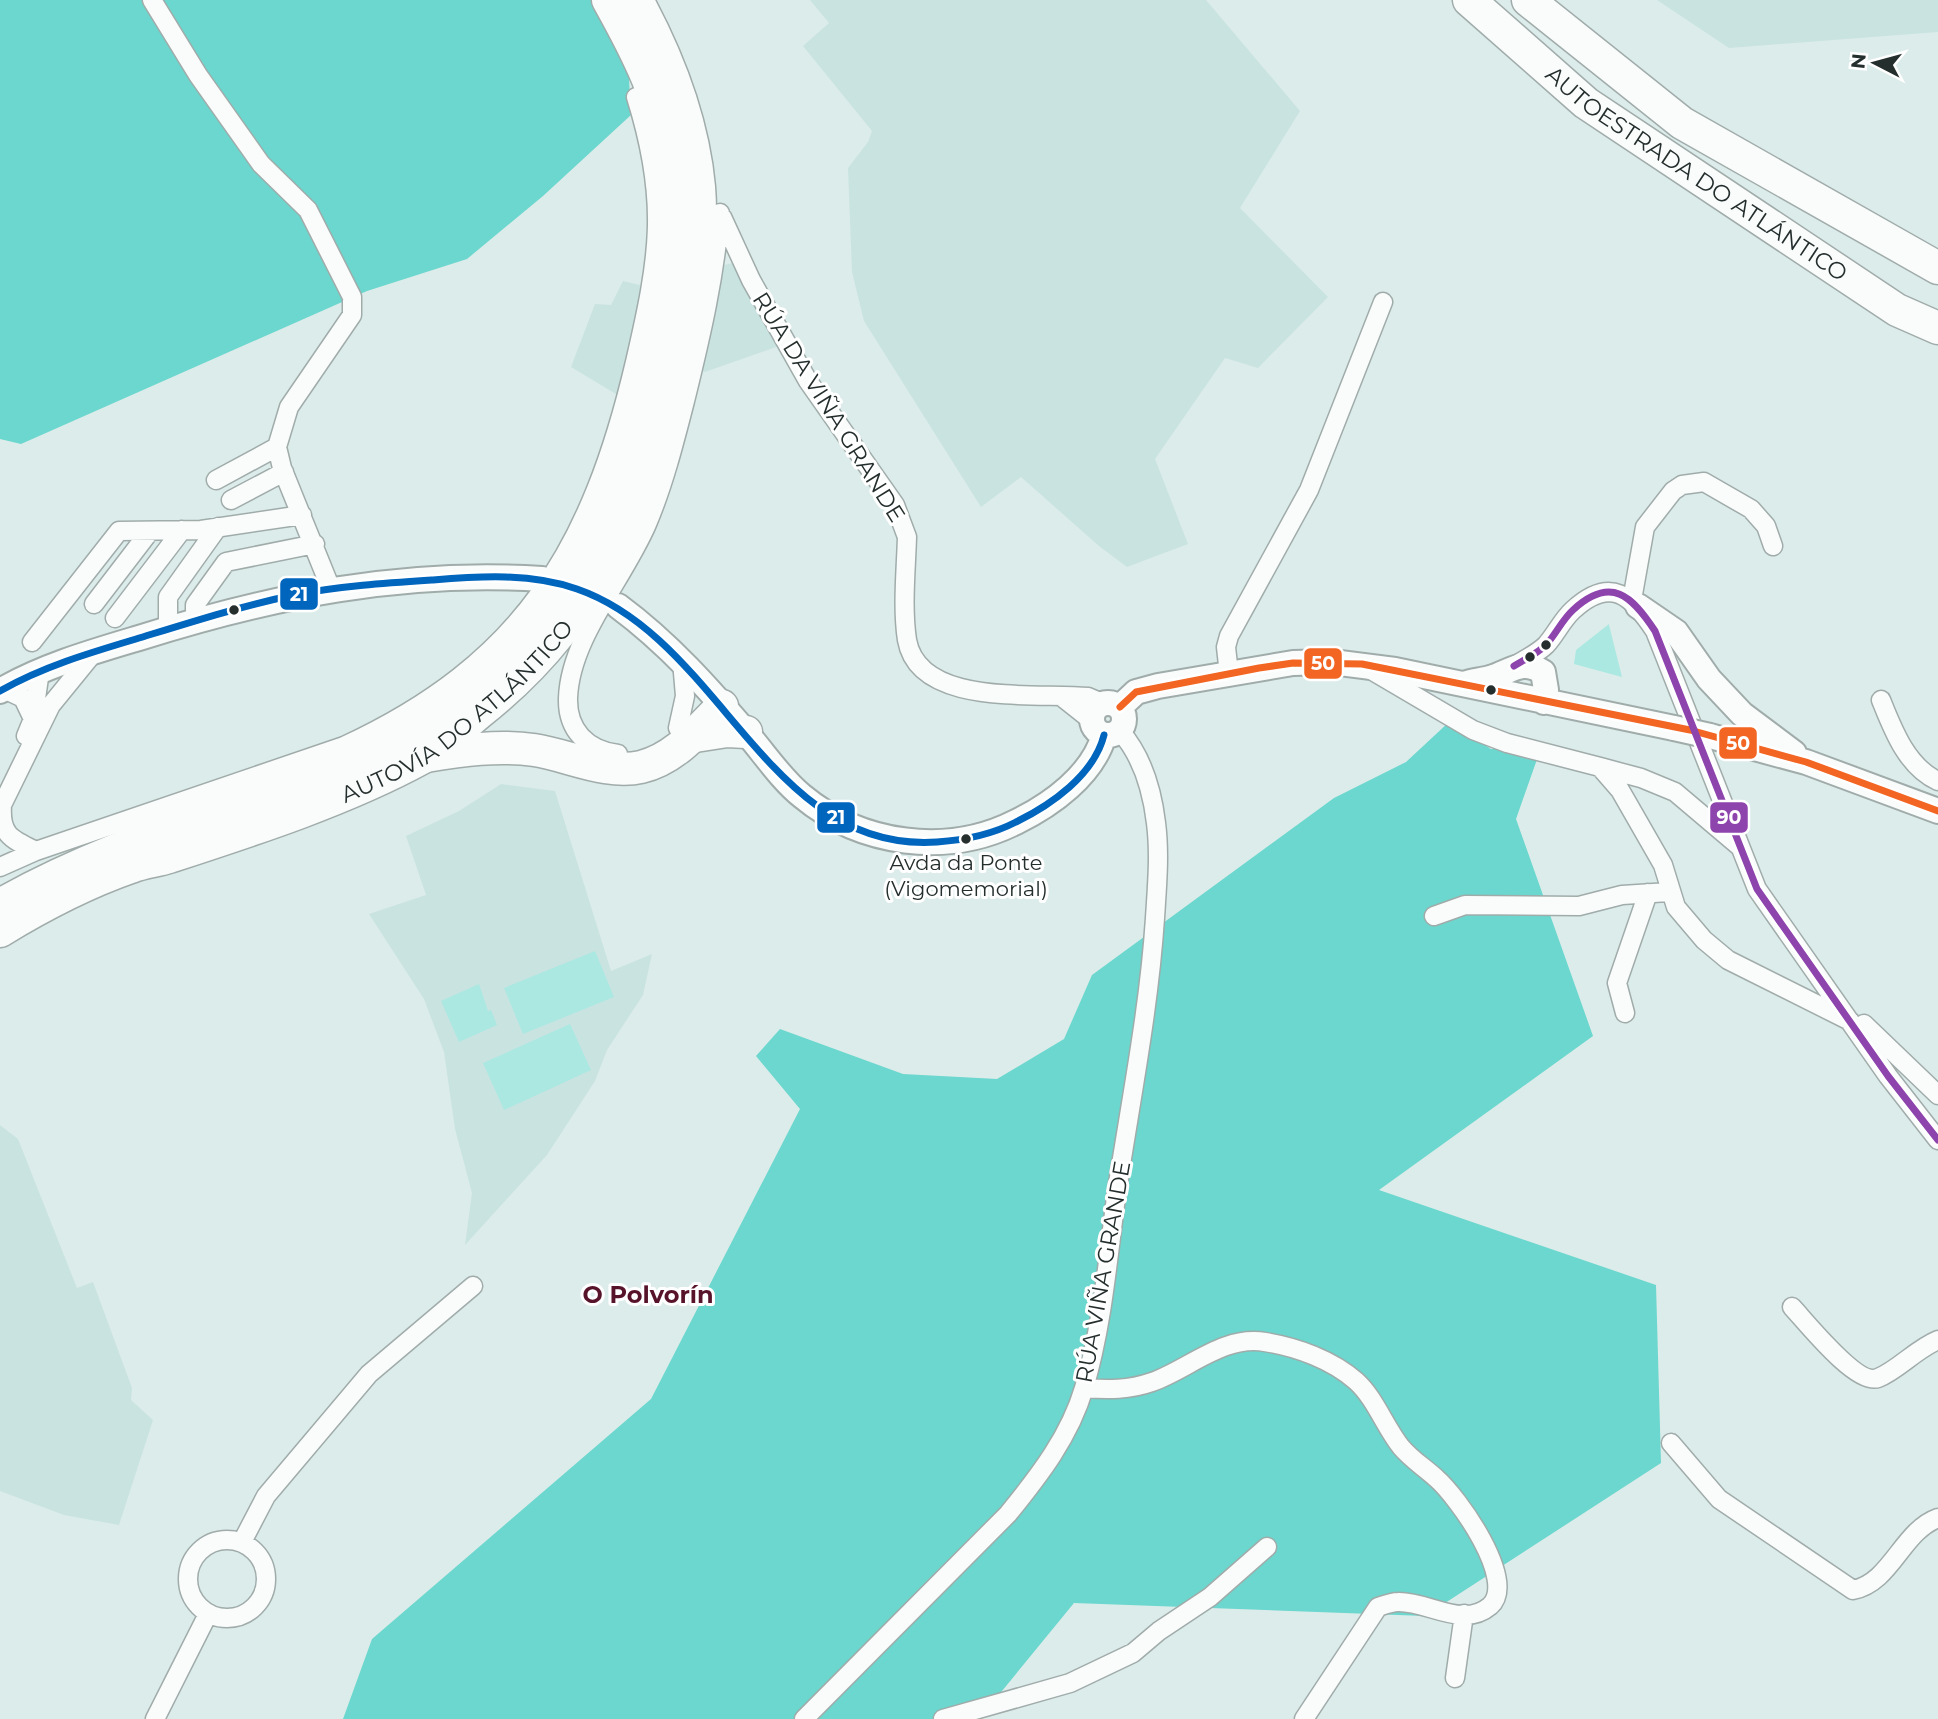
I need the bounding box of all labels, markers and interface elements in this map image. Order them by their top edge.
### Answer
north arrow [1840,28,1910,98]
text: N [1846,52,1871,70]
street label: AUTOESTRADA DO ATLÁNTICO [1540,60,1853,287]
street label: RÚA DA VIÑA GRANDE [747,287,911,527]
line badge: 21 [279,577,319,611]
text: 21 [290,583,308,606]
unlabelled marker [227,603,241,617]
street label: AUTOVÍA DO ATLÁNTICO [337,614,579,809]
unlabelled marker [1539,638,1553,652]
line badge: 50 [1303,647,1343,680]
unlabelled marker [1523,650,1537,664]
text: 50 [1311,652,1335,675]
unlabelled marker [1484,683,1498,697]
line badge: 50 [1718,726,1758,760]
text: 50 [1726,732,1750,755]
line badge: 21 [816,801,856,834]
line badge: 90 [1709,801,1749,834]
text: 21 [827,806,845,829]
text: 90 [1716,806,1742,829]
marker: Avda da Ponte (Vigomemorial) [959,832,973,846]
place label: Avda da Ponte (Vigomemorial) [884,850,1048,901]
street label: RÚA VIÑA GRANDE [1070,1159,1136,1385]
district label: O Polvorín [582,1280,714,1309]

